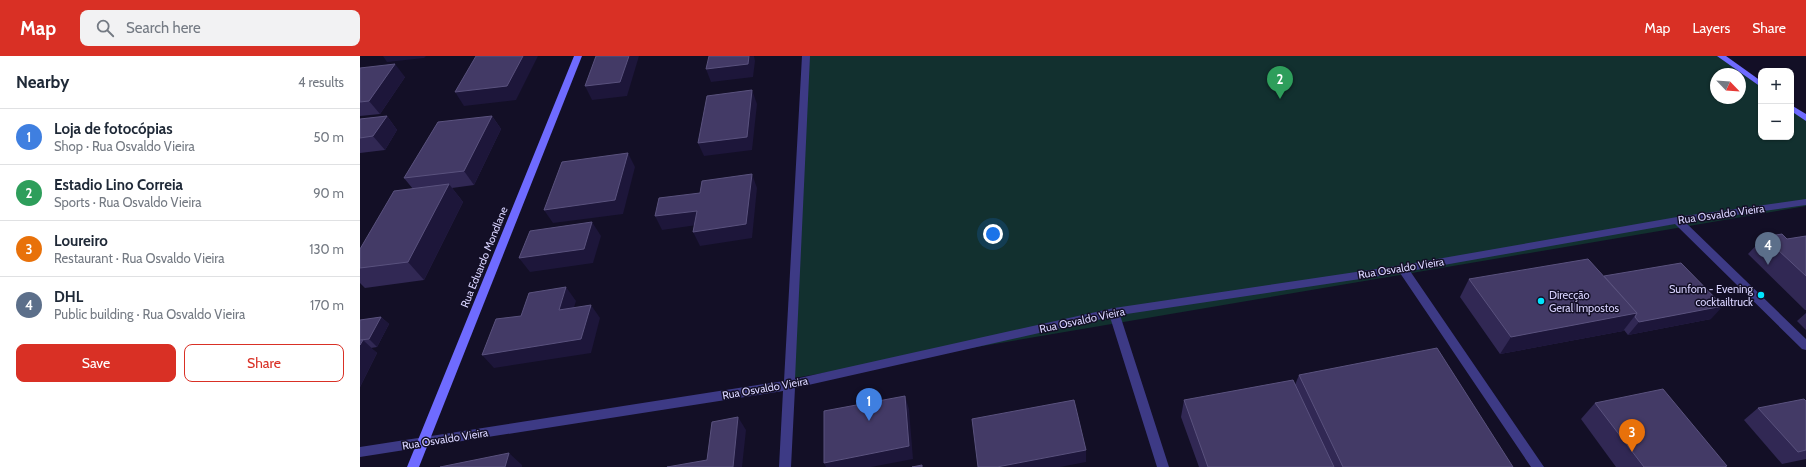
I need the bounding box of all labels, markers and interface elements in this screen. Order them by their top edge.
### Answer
search box [80,10,360,46]
text: Map [20,17,56,40]
icon: search [94,17,116,39]
text: Search here [126,19,201,37]
text: Map [1645,19,1670,37]
text: Layers [1692,19,1730,37]
text: Share [1752,19,1786,37]
pin: 2 [1267,66,1293,99]
north arrow [1710,68,1746,104]
map controls [1758,68,1794,140]
button: + [1758,68,1794,104]
text: Nearby [16,72,69,92]
text: 4 results [298,74,344,90]
button: − [1758,104,1794,140]
text: Loja de fotocópias [54,120,173,138]
text: 1 [27,129,31,145]
text: 50 m [314,129,344,145]
text: Shop · Rua Osvaldo Vieira [54,138,195,154]
text: Estadio Lino Correia [54,176,183,194]
text: 2 [26,185,32,201]
text: 90 m [313,185,344,201]
text: Sports · Rua Osvaldo Vieira [54,194,201,210]
street label: Rua Osvaldo Vieira [1677,201,1766,227]
street label: Rua Eduardo Mondlane [457,204,511,310]
your location [983,224,1003,244]
text: Loureiro [54,232,108,250]
pin: 4 [1755,232,1781,265]
text: 3 [25,241,33,257]
text: 130 m [309,241,344,257]
text: Restaurant · Rua Osvaldo Vieira [54,250,225,266]
street label: Rua Osvaldo Vieira [1357,254,1446,282]
place label: Sunfom - Evening cocktailtruck [1669,282,1754,309]
text: DHL [54,288,83,306]
place label: Direcção Geral Impostos [1549,288,1620,315]
marker: Sunfom - Evening cocktailtruck [1756,290,1766,300]
marker: Direcção Geral Impostos [1536,296,1546,306]
text: 4 [25,297,33,313]
text: 170 m [310,297,344,313]
street label: Rua Osvaldo Vieira [1038,304,1127,336]
text: Public building · Rua Osvaldo Vieira [54,306,245,322]
button: Save [16,344,176,382]
button: Share [184,344,344,382]
street label: Rua Osvaldo Vieira [721,373,810,402]
pin: 1 [856,388,882,421]
pin: 3 [1619,419,1645,452]
street label: Rua Osvaldo Vieira [401,425,490,453]

